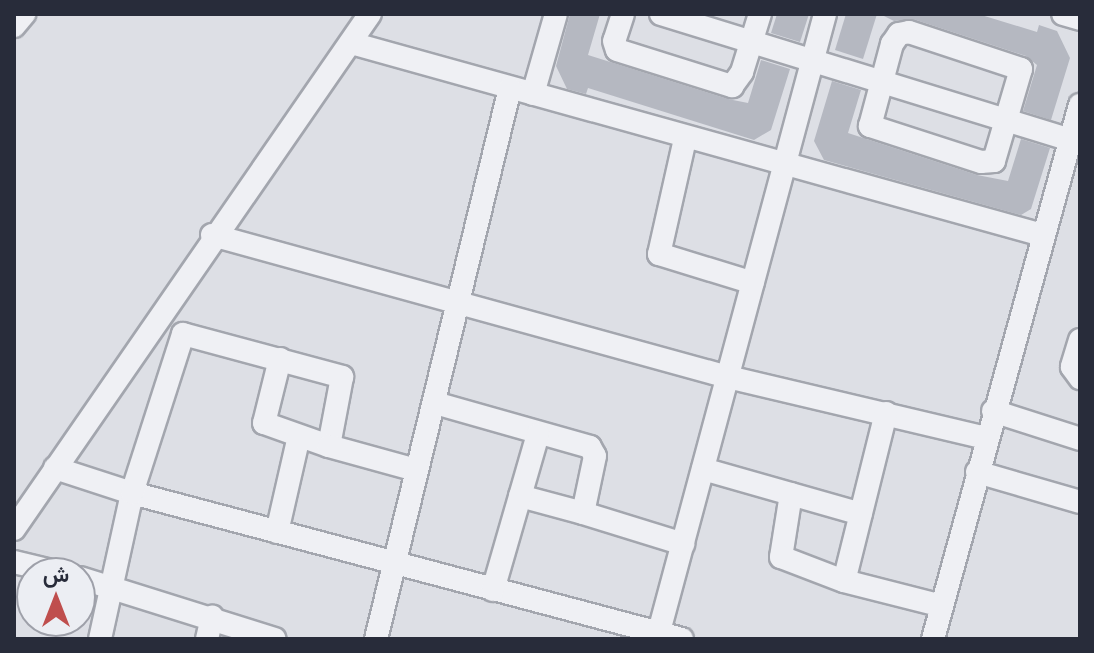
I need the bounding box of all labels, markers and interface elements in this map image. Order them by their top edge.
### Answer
north arrow [16,557,96,637]
text: ش [43,562,69,587]

